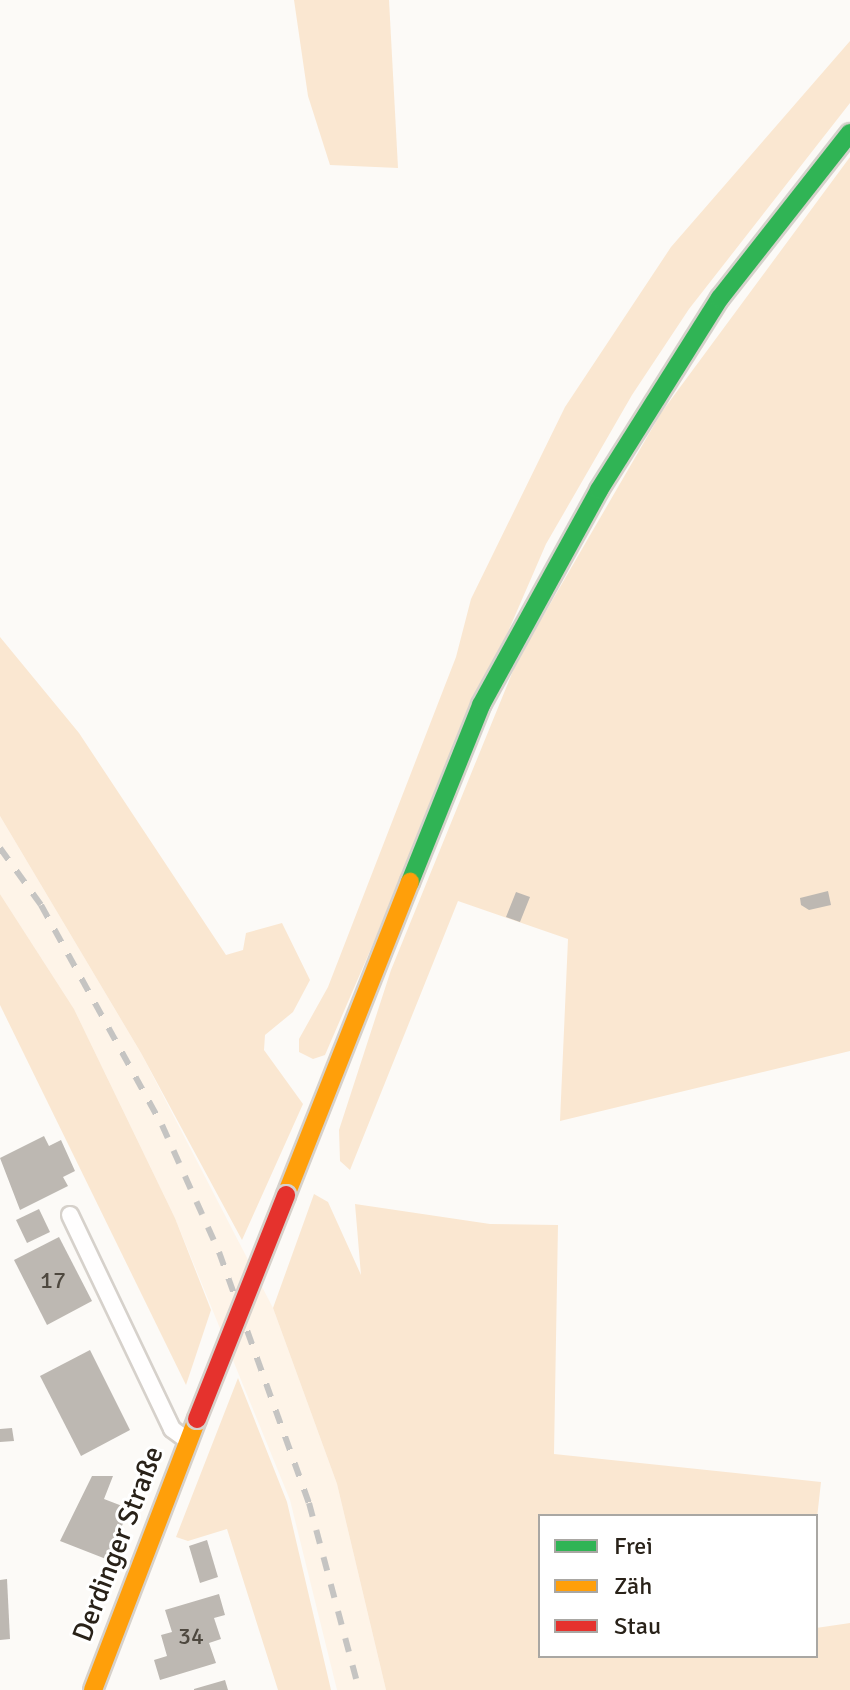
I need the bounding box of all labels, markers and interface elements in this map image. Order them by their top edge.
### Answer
house number: 17 [40,1267,66,1295]
street label: Derdinger Straße [65,1442,171,1646]
legend [538,1514,818,1658]
text: Frei [614,1531,653,1561]
text: Zäh [614,1571,652,1601]
text: Stau [614,1611,661,1641]
house number: 34 [178,1623,204,1651]

